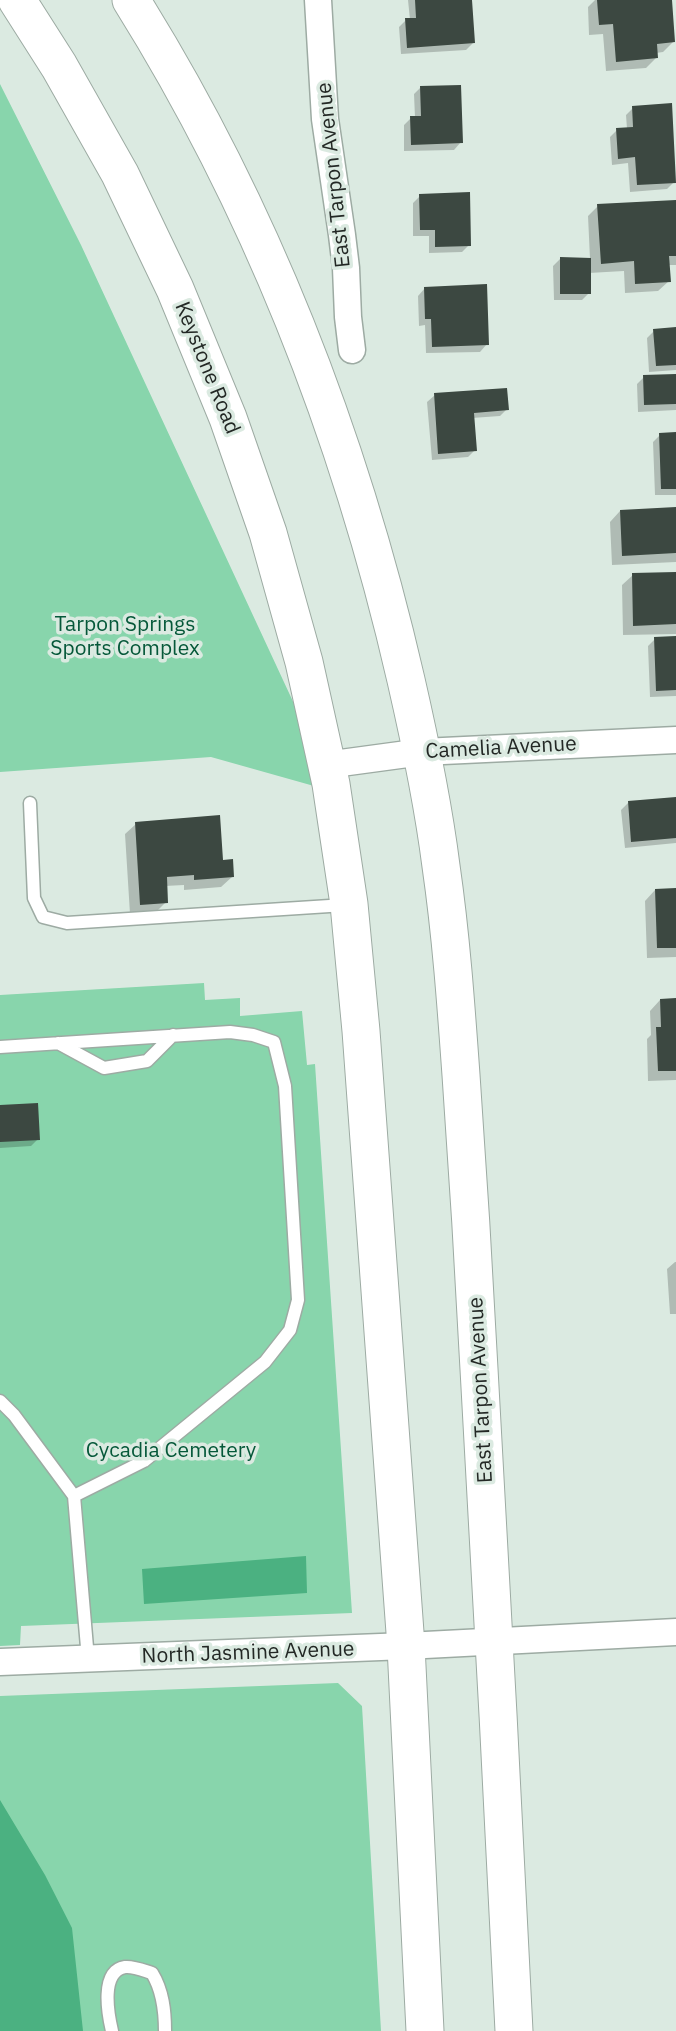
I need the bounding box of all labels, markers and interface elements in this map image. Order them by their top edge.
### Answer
street label: East Tarpon Avenue [312,81,356,269]
street label: Keystone Road [169,298,245,438]
park label: Tarpon Springs Sports Complex [50,612,200,662]
street label: Camelia Avenue [425,731,577,765]
street label: East Tarpon Avenue [464,1296,498,1484]
park label: Cycadia Cemetery [86,1438,256,1464]
street label: North Jasmine Avenue [141,1637,355,1669]

